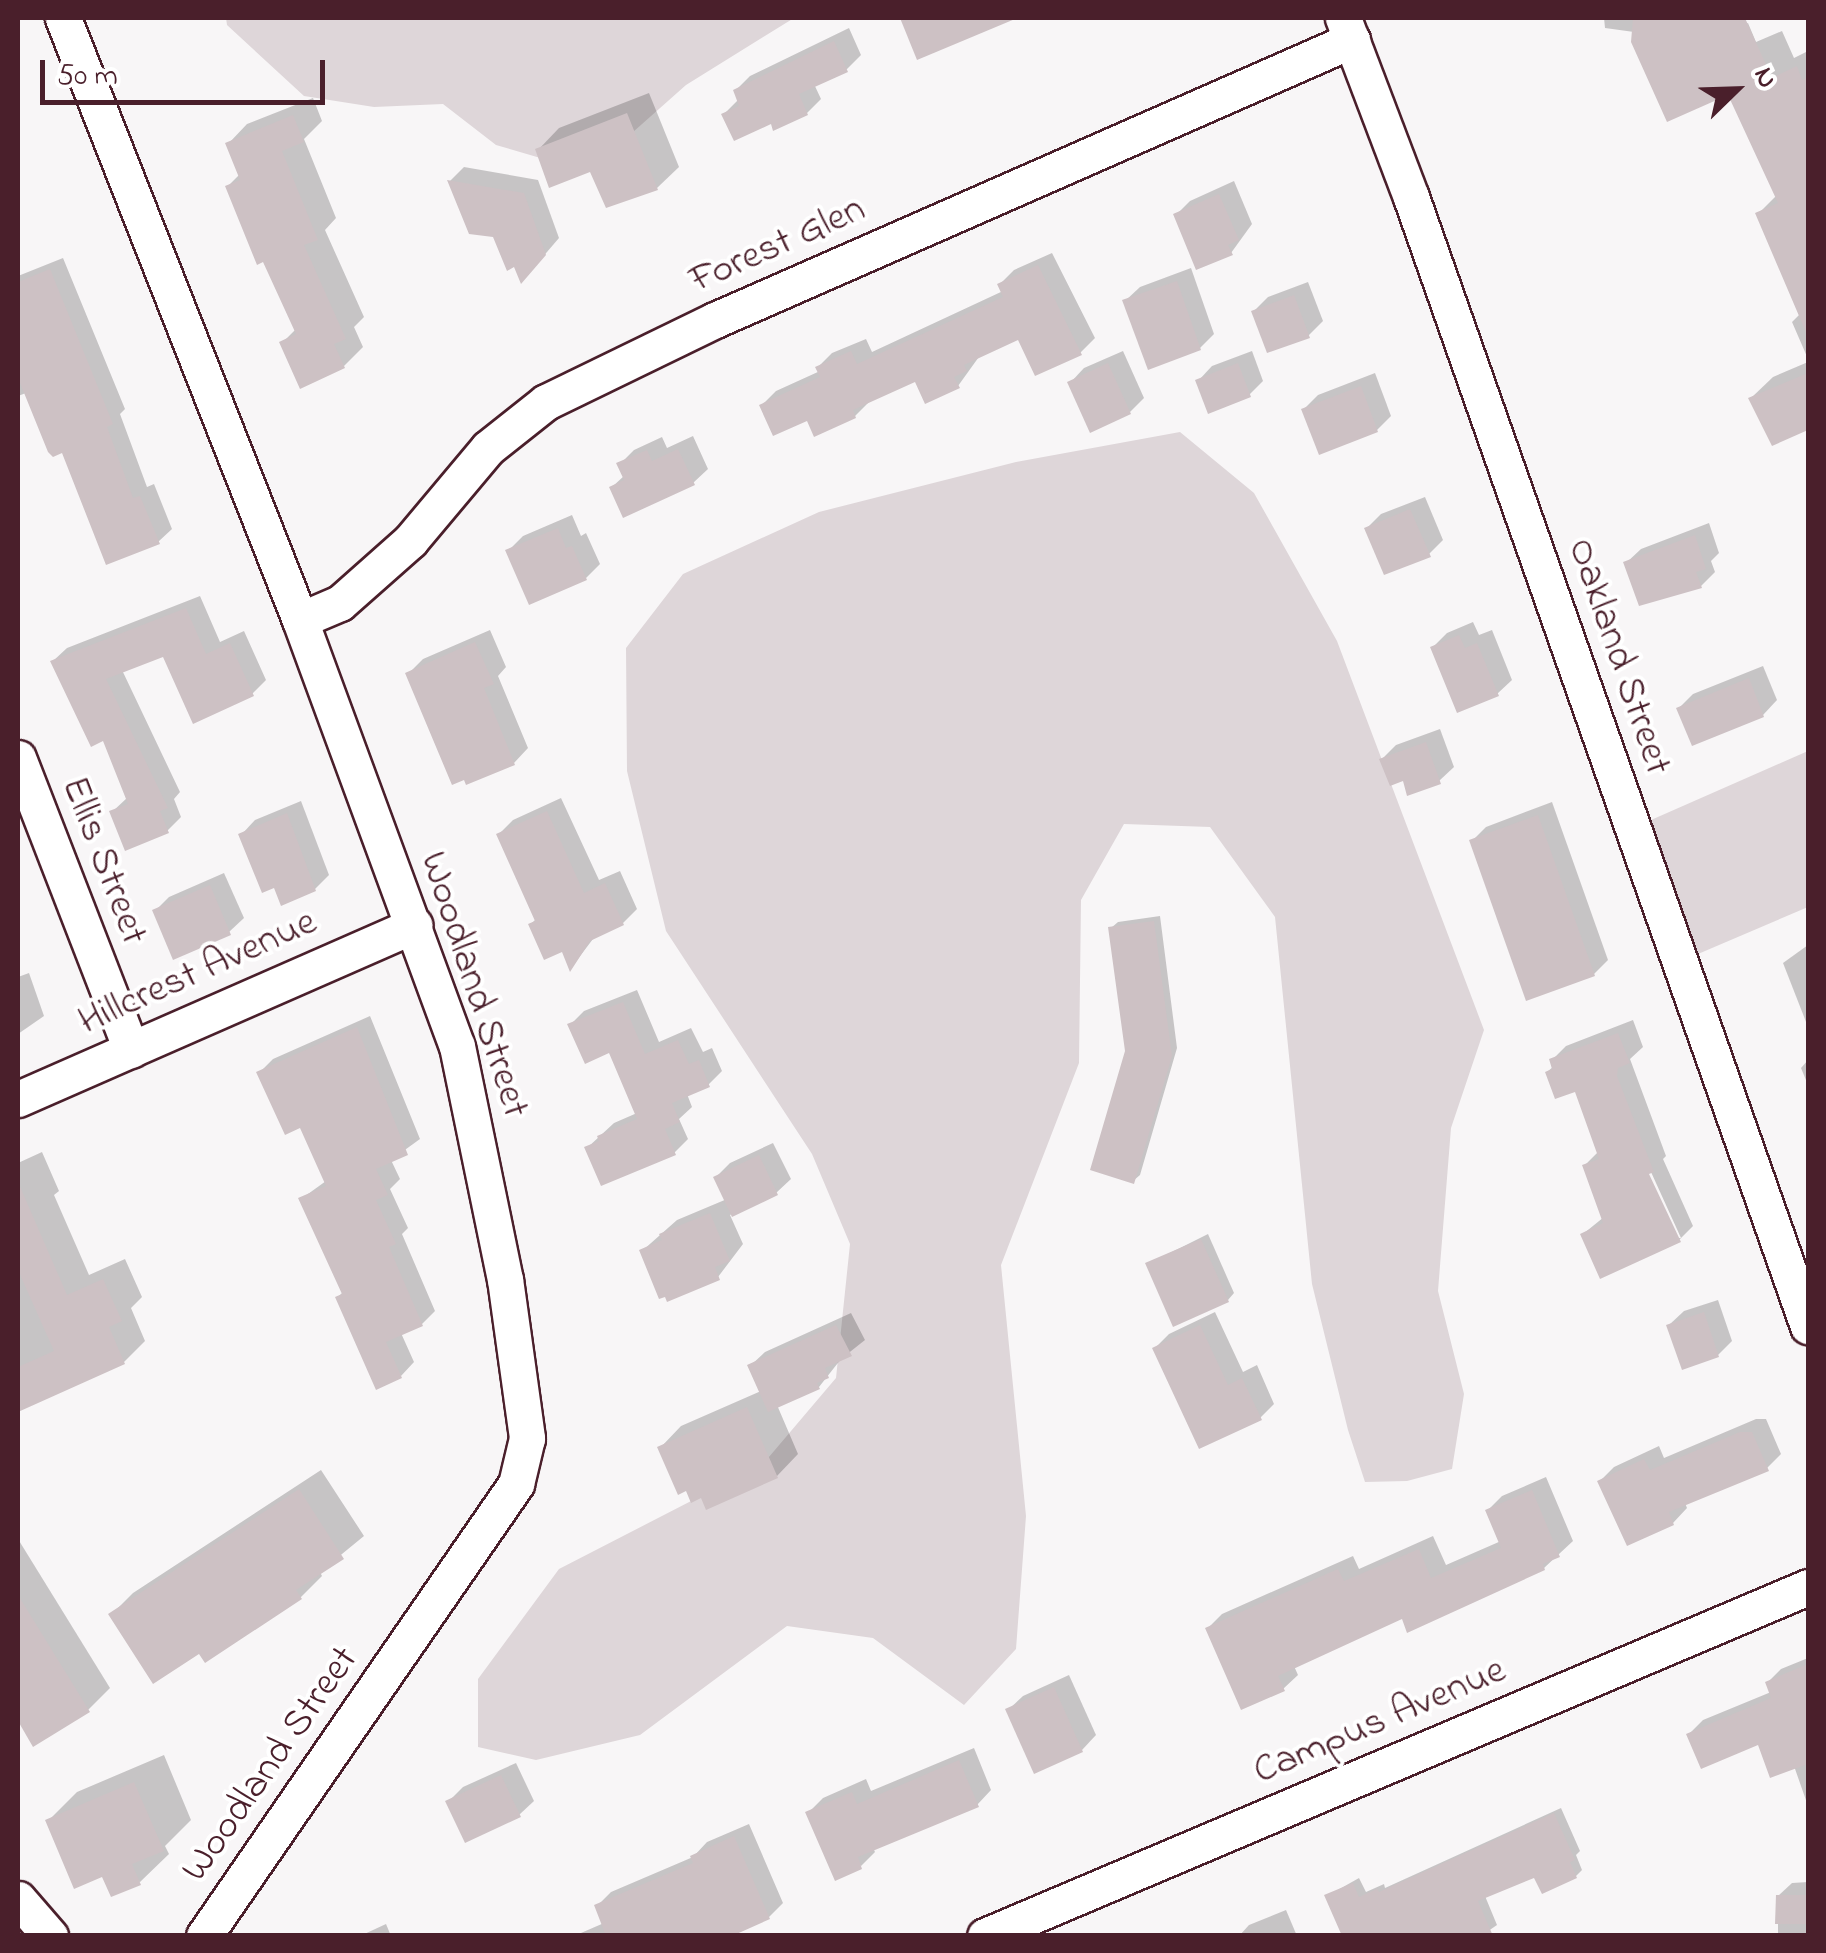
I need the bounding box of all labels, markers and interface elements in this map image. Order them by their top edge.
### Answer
scale bar [45,40,330,102]
north arrow [1686,40,1786,140]
text: 50 m [57,55,118,99]
text: N [1742,61,1787,95]
street label: Forest Glen [683,186,873,306]
street label: Oakland Street [1555,533,1681,781]
street label: Ellis Street [49,770,157,952]
street label: Woodland Street [407,846,539,1124]
street label: Hillcrest Avenue [72,899,324,1047]
street label: Woodland Street [172,1638,370,1892]
street label: Campus Avenue [1247,1647,1513,1797]

